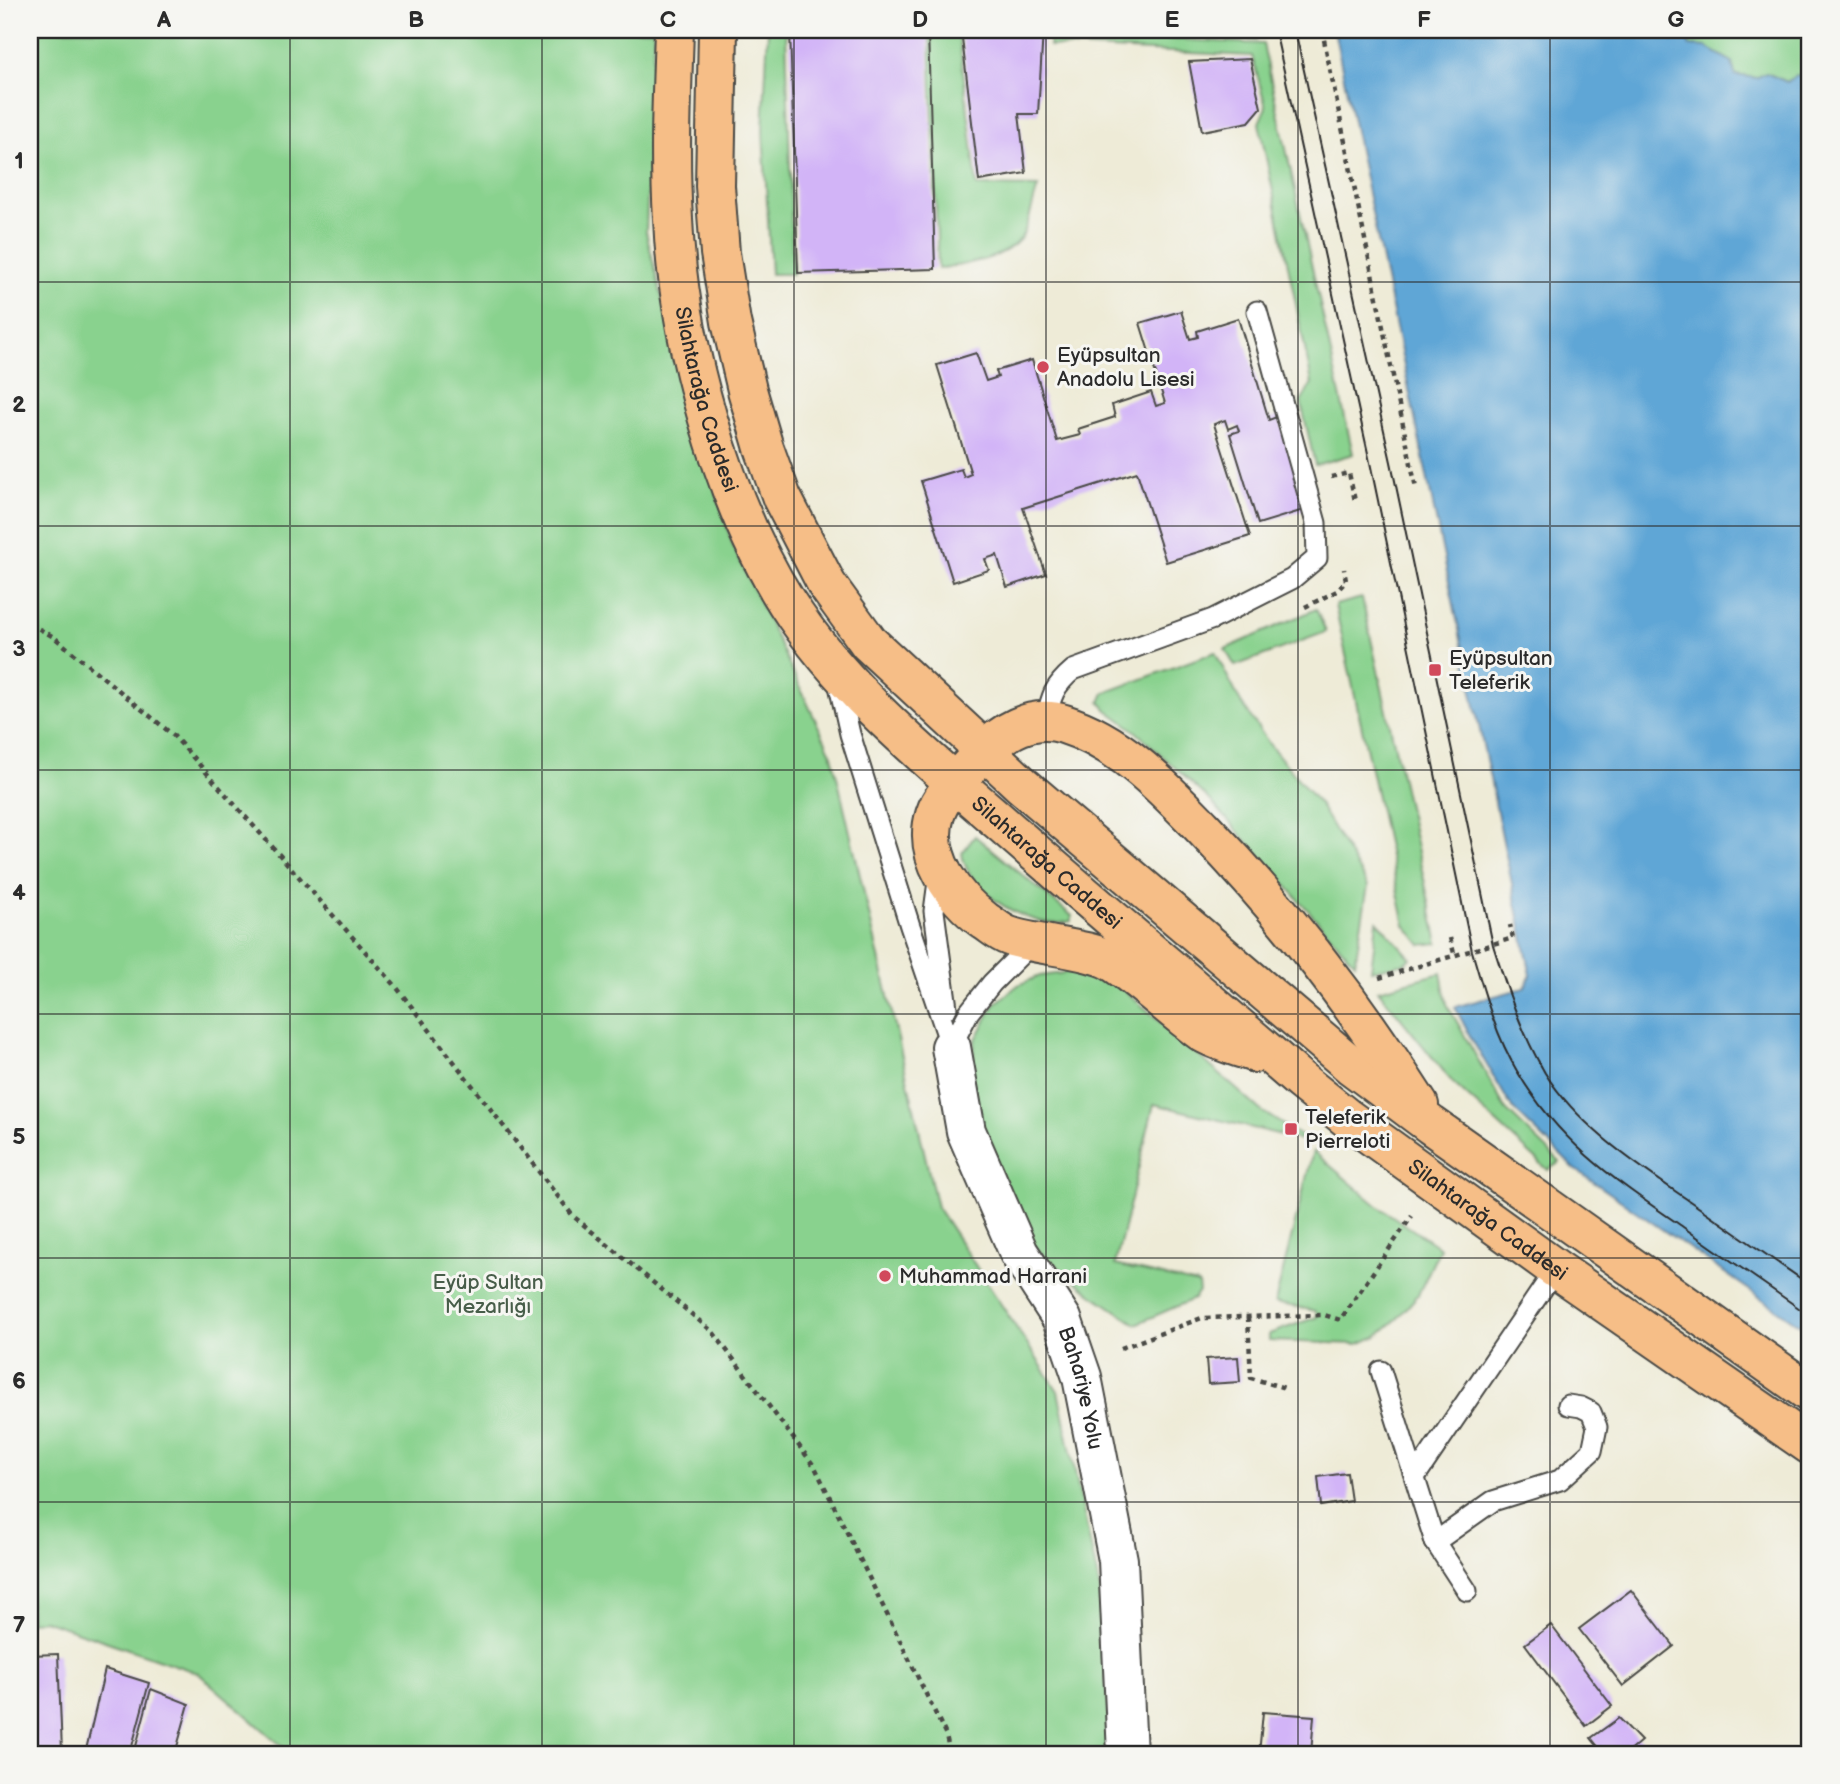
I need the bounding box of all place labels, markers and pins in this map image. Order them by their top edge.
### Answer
place label: Eyüpsultan Anadolu Lisesi [1057,343,1195,392]
marker: Eyüpsultan Anadolu Lisesi [1035,359,1051,375]
place label: Eyüpsultan Teleferik [1449,646,1553,695]
marker: Eyüpsultan Teleferik [1427,662,1443,678]
place label: Teleferik Pierreloti [1305,1105,1390,1154]
marker: Teleferik Pierreloti [1283,1121,1299,1137]
place label: Muhammad Harrani [899,1264,1087,1289]
marker: Muhammad Harrani [877,1268,893,1284]

